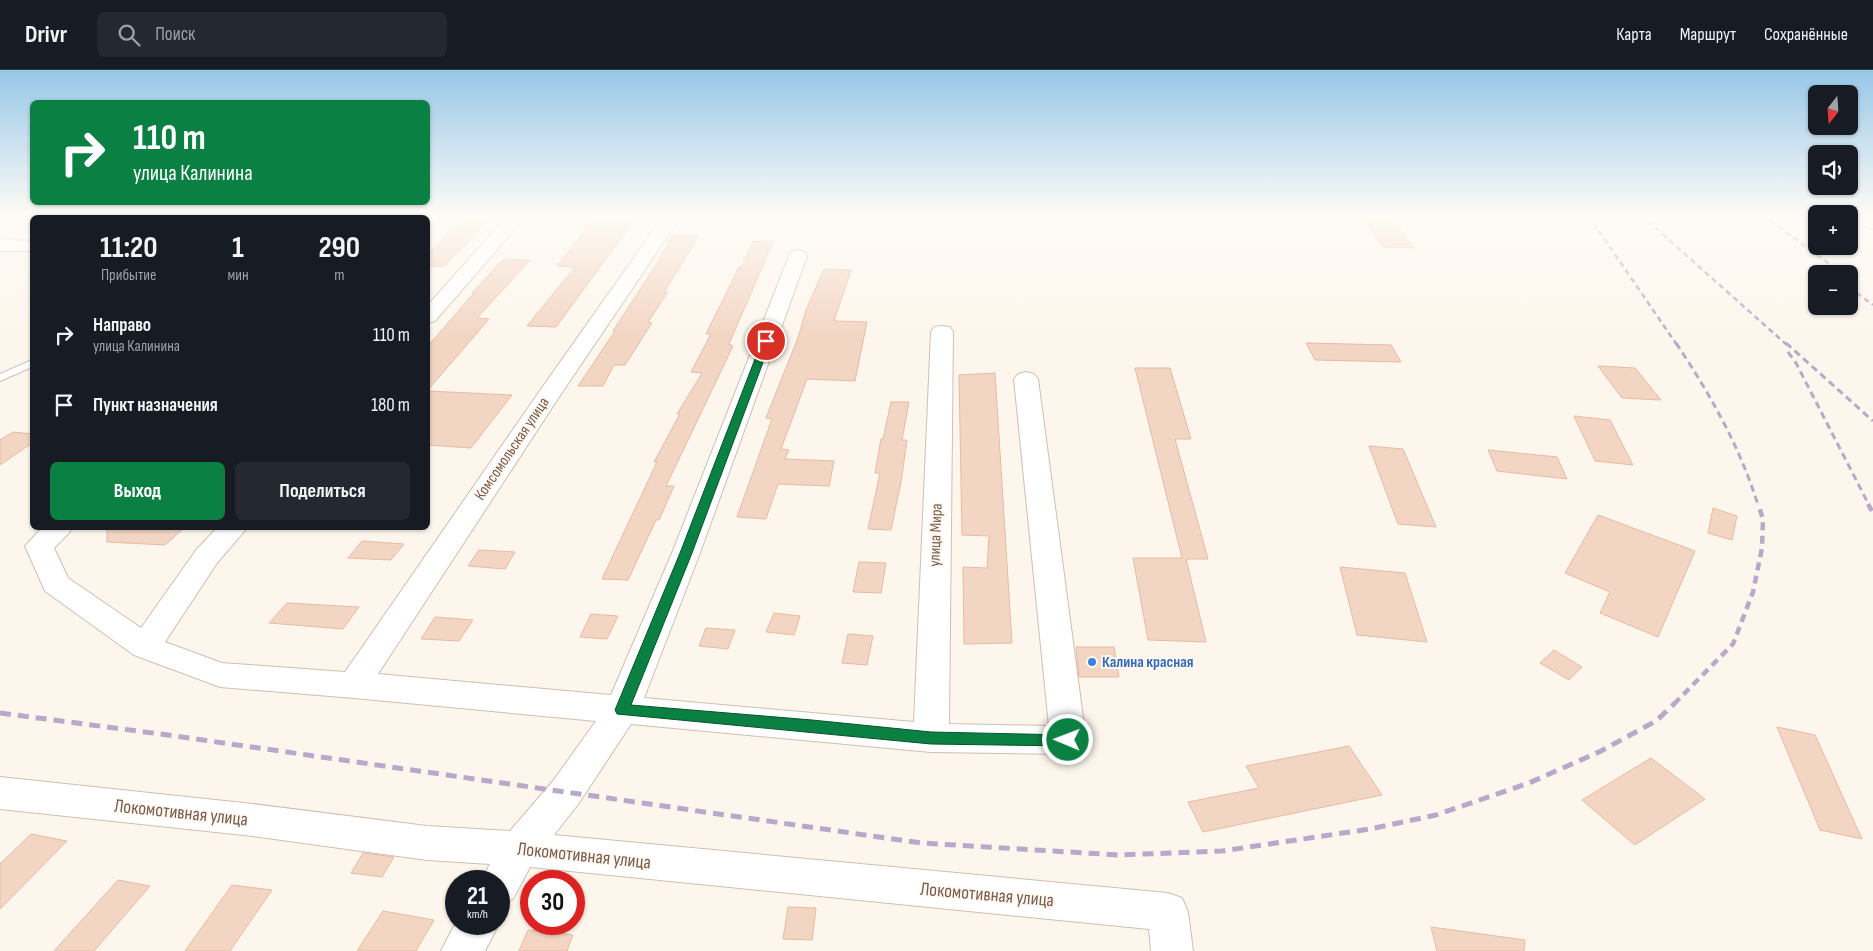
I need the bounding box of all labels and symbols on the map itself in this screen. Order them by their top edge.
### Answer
north arrow [1808,85,1858,135]
pin [745,320,787,362]
street label: Комсомольская улица [471,394,553,504]
street label: улица Мира [925,503,947,567]
place label: Калина красная [1102,653,1193,672]
marker: Калина красная [1086,656,1098,668]
position arrow [1041,713,1093,765]
street label: Локомотивная улица [113,795,249,831]
street label: Локомотивная улица [516,838,652,874]
speed limit sign: 30 [520,870,585,935]
street label: Локомотивная улица [919,878,1055,912]

